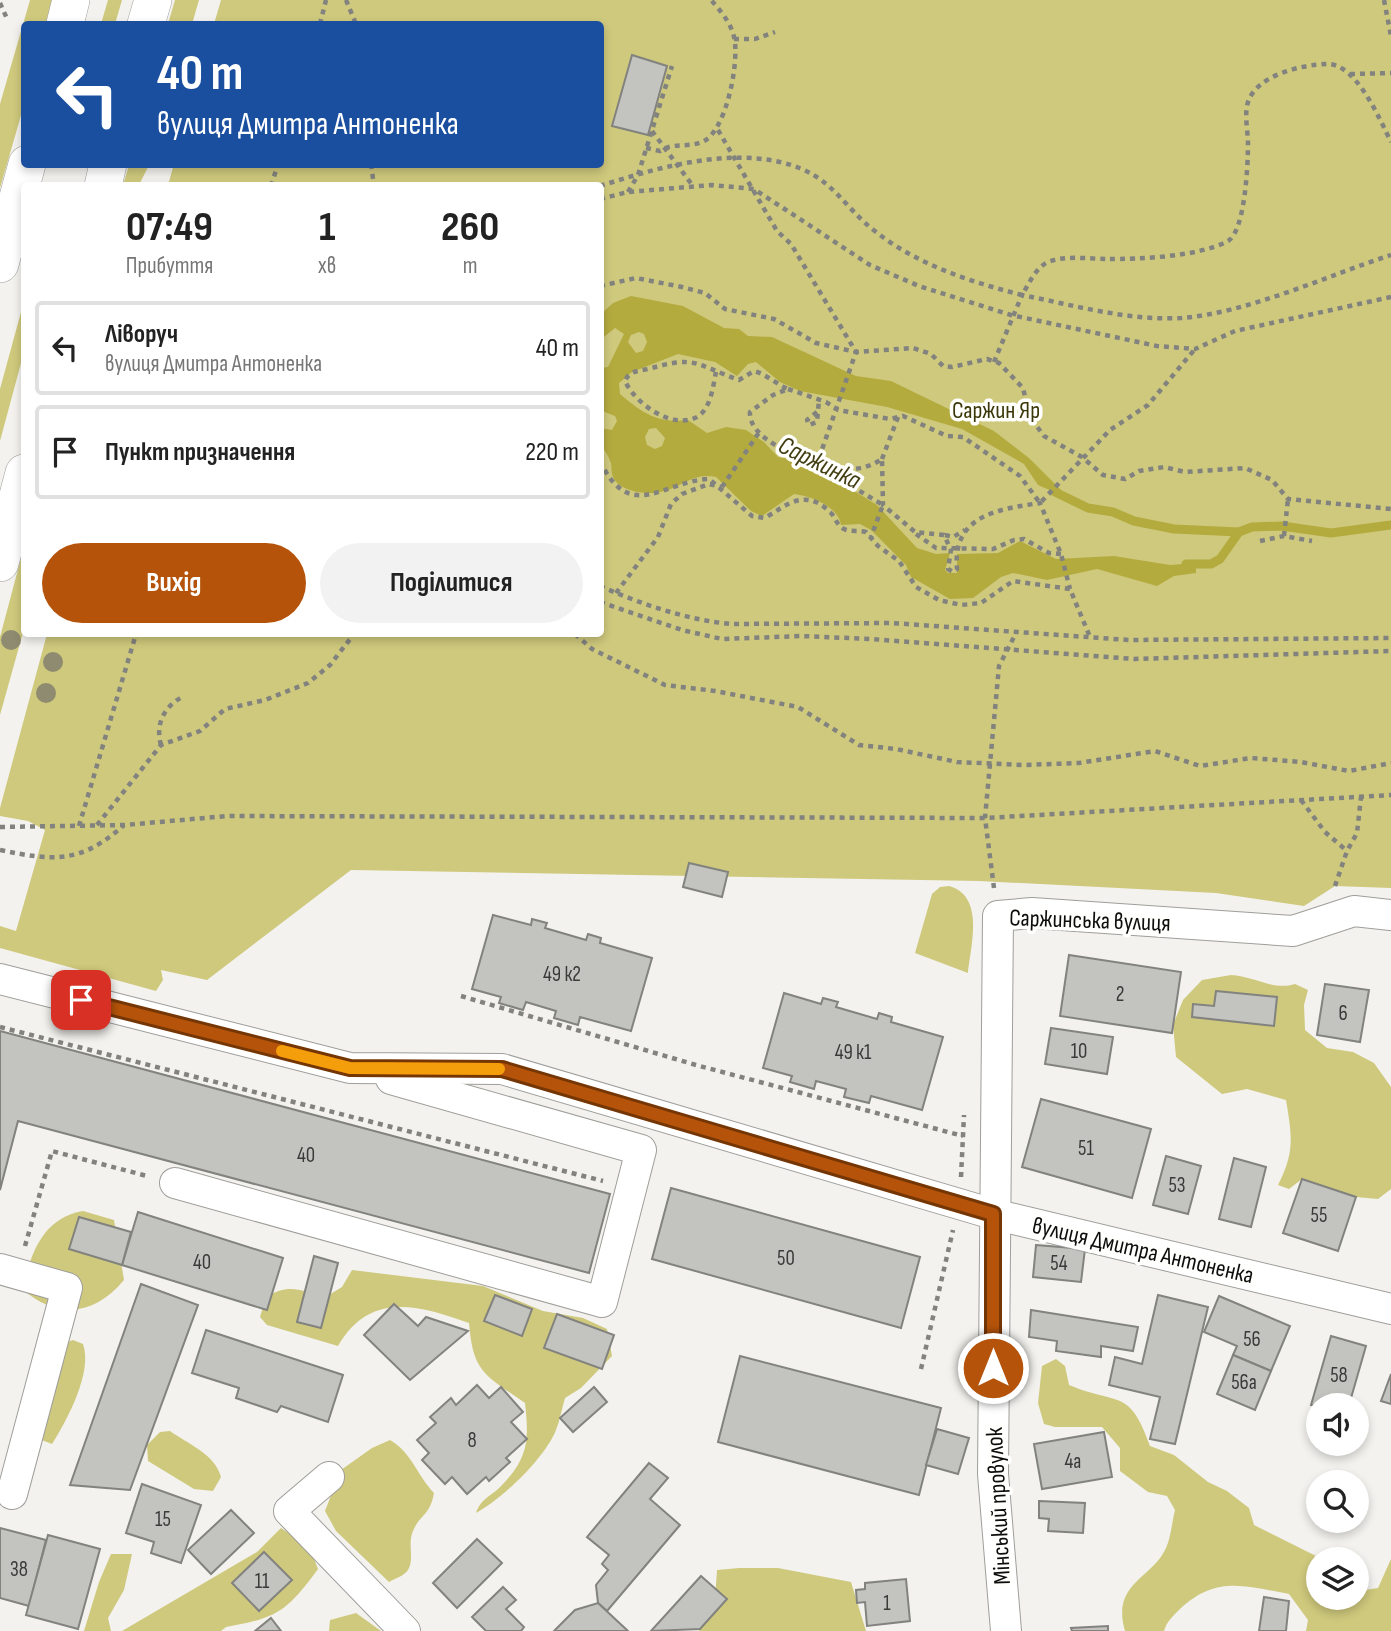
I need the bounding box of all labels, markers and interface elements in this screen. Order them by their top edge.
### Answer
text: 40 m [157,45,243,104]
icon: left [42,49,133,140]
text: вулиця Дмитра Антоненка [157,105,459,144]
text: 07:49 [126,202,213,253]
text: 1 [319,202,335,253]
text: 260 [441,202,499,253]
text: Прибуття [126,252,213,280]
text: хв [318,252,336,280]
text: m [463,252,478,280]
text: Ліворуч [105,319,178,350]
icon: left [46,329,84,367]
text: 40 m [536,333,579,364]
text: вулиця Дмитра Антоненка [105,350,322,378]
park label: Саржин Яр [952,396,1040,425]
water label: Саржинка [773,430,866,497]
icon: arrive [46,433,84,471]
text: Пункт призначення [105,437,295,468]
text: 220 m [525,437,579,468]
button: Вихід [42,543,306,623]
button: Поділитися [320,543,583,623]
street label: Саржинська вулиця [1009,903,1171,938]
house number: 49 к2 [543,962,581,987]
pin [51,970,111,1030]
icon: arrive [62,981,100,1019]
house number: 2 [1116,982,1124,1007]
house number: 6 [1338,1001,1348,1026]
house number: 10 [1071,1039,1087,1064]
house number: 49 к1 [835,1040,872,1065]
house number: 51 [1078,1136,1095,1161]
house number: 40 [297,1143,315,1168]
house number: 53 [1168,1173,1186,1198]
house number: 55 [1311,1203,1327,1228]
street label: вулиця Дмитра Антоненка [1029,1211,1256,1290]
house number: 50 [777,1246,795,1271]
house number: 40 [193,1250,211,1275]
house number: 54 [1050,1251,1068,1276]
house number: 56 [1243,1327,1261,1352]
position arrow [956,1331,1030,1405]
house number: 58 [1330,1363,1348,1388]
house number: 56а [1231,1370,1257,1395]
map controls [1306,1393,1369,1610]
button: sound [1306,1393,1369,1456]
street label: Мінський провулок [980,1426,1017,1585]
house number: 8 [467,1428,477,1453]
house number: 4а [1065,1449,1081,1474]
button: search [1306,1470,1369,1533]
house number: 15 [155,1507,171,1532]
button: layers [1306,1547,1369,1610]
house number: 38 [10,1557,28,1582]
house number: 11 [255,1569,270,1594]
house number: 1 [883,1591,891,1616]

